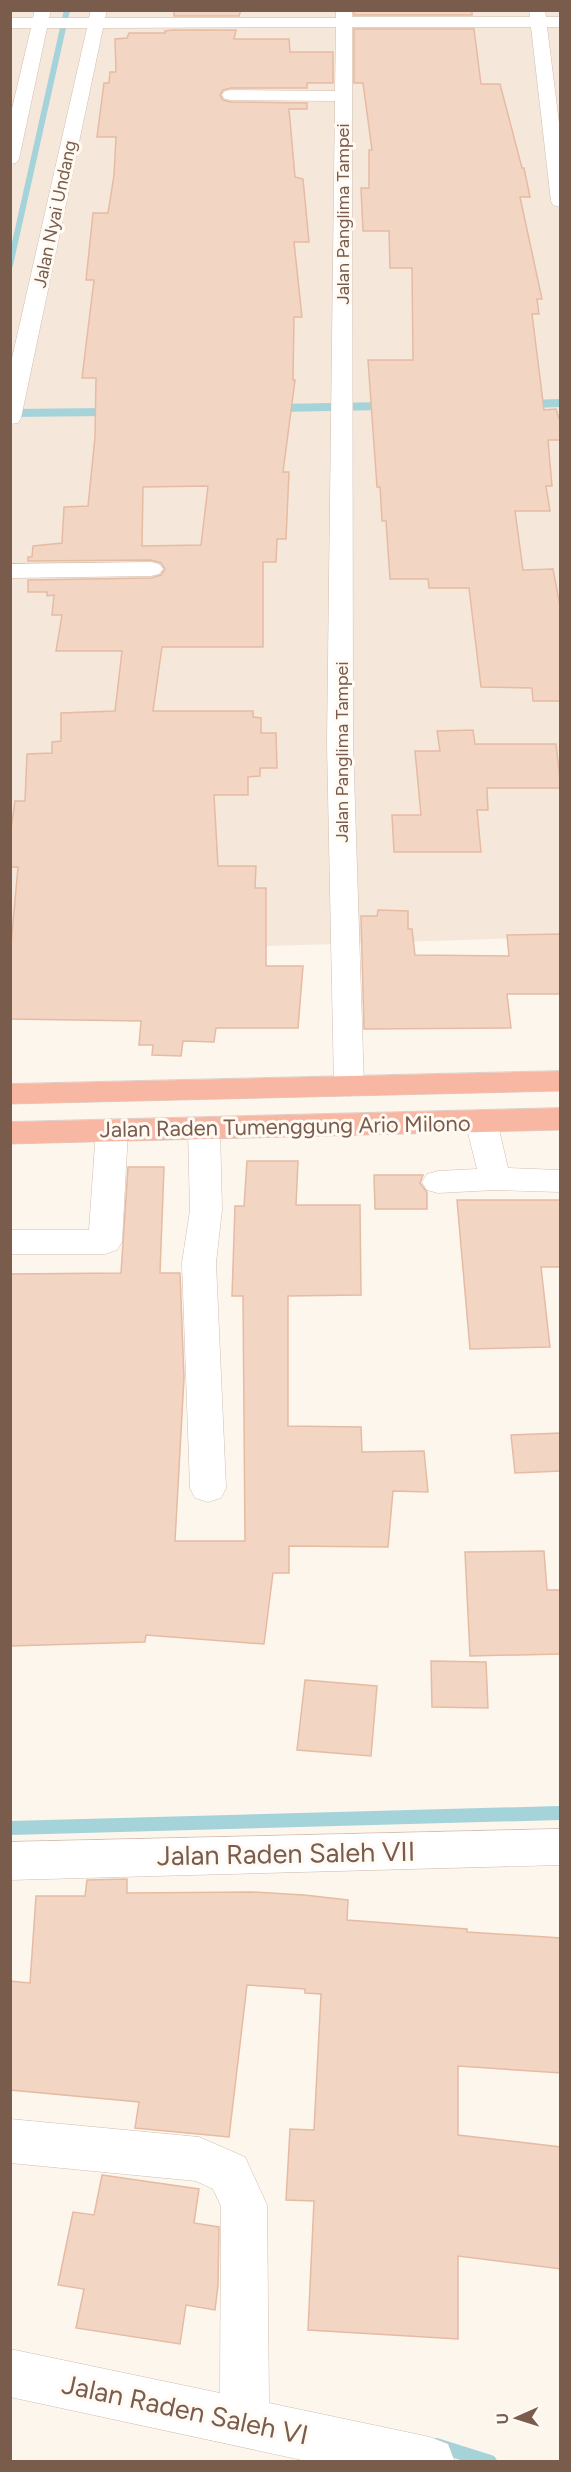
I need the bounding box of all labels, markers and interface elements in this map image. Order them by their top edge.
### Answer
street label: Jalan Panglima Tampei [332,123,354,305]
street label: Jalan Nyai Undang [29,138,81,290]
street label: Jalan Panglima Tampei [331,661,353,843]
street label: Jalan Raden Tumenggung Ario Milono [99,1110,471,1143]
street label: Jalan Raden Saleh VII [157,1835,415,1872]
street label: Jalan Raden Saleh VI [59,2367,311,2452]
north arrow [487,2388,547,2448]
text: U [493,2413,512,2425]

